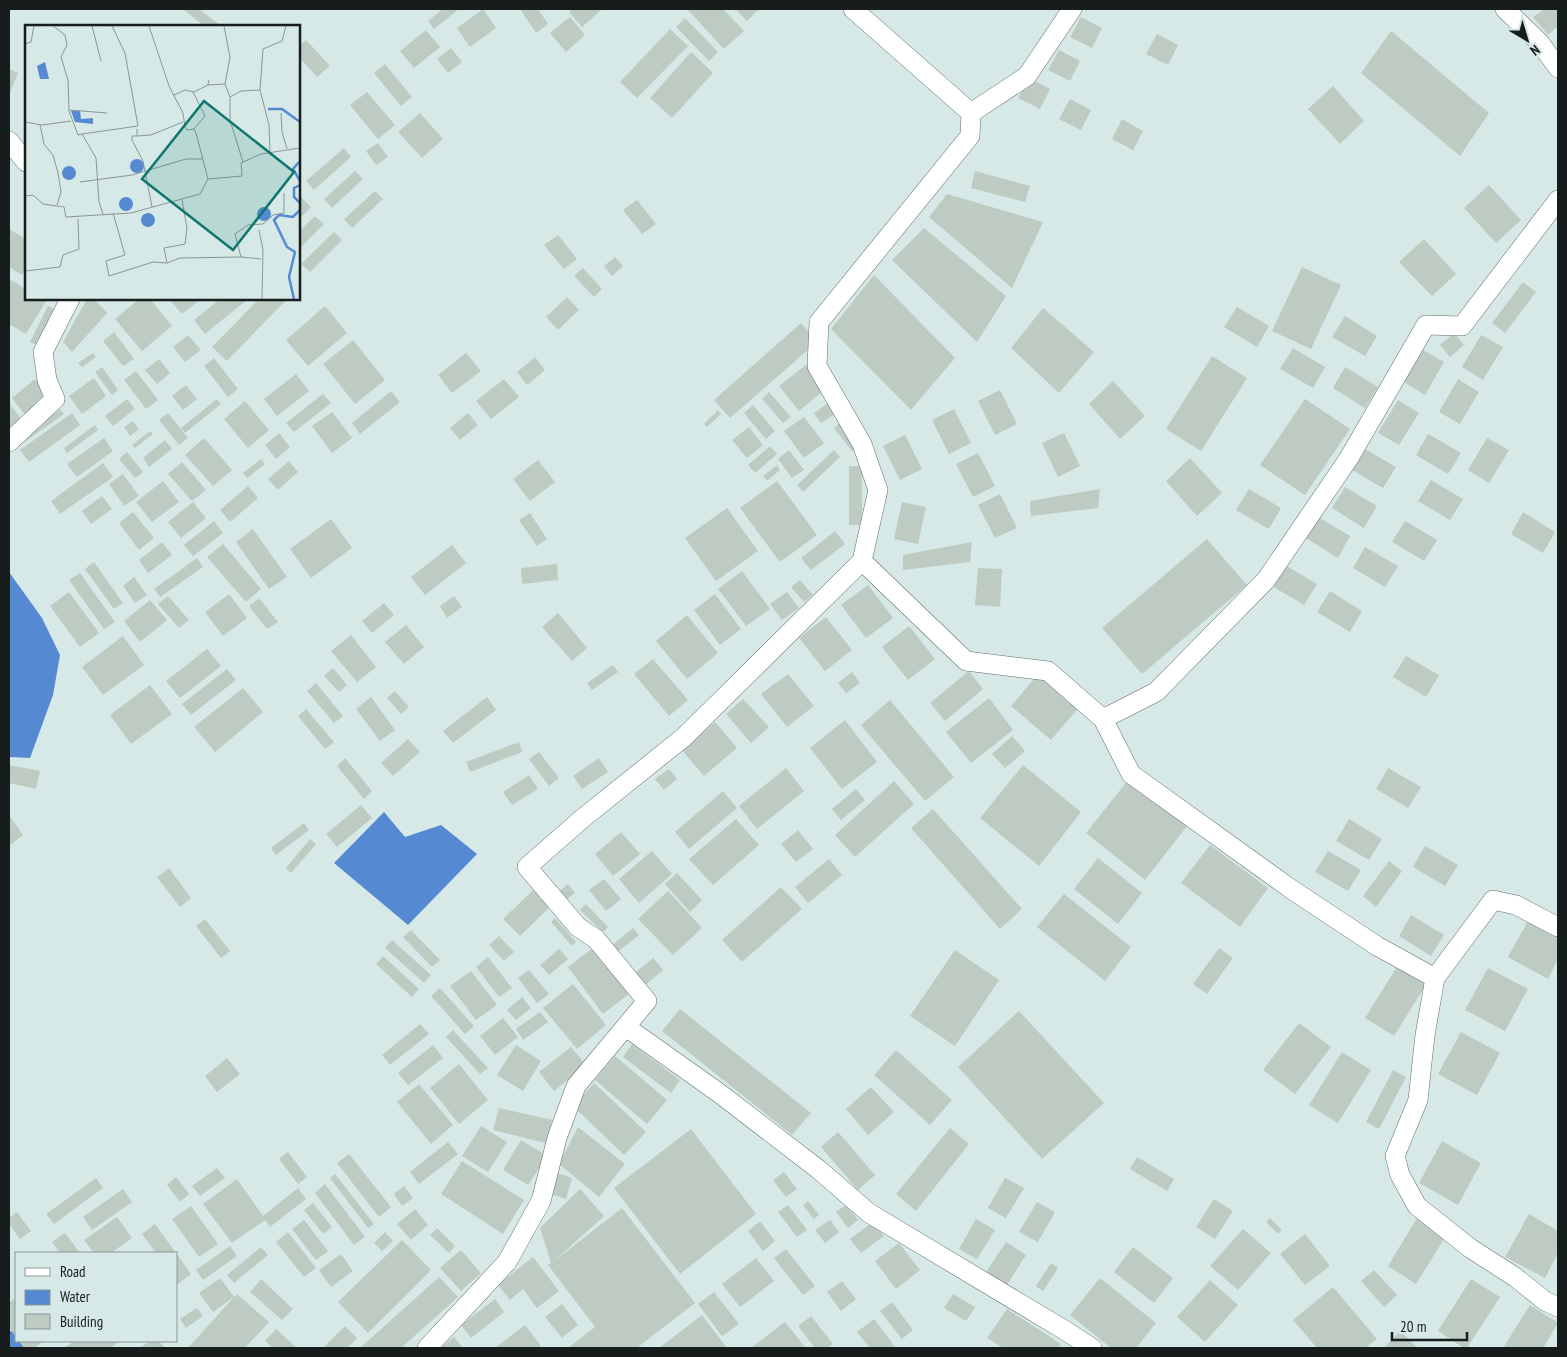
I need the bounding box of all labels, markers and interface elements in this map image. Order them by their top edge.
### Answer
north arrow [1502,15,1552,65]
inset map [25,25,300,300]
text: N [1526,41,1544,60]
legend [15,1252,178,1342]
text: Road [60,1262,86,1281]
text: Water [60,1287,91,1306]
scale bar [1392,1310,1467,1342]
text: Building [60,1312,103,1331]
text: 20 m [1400,1317,1426,1336]

